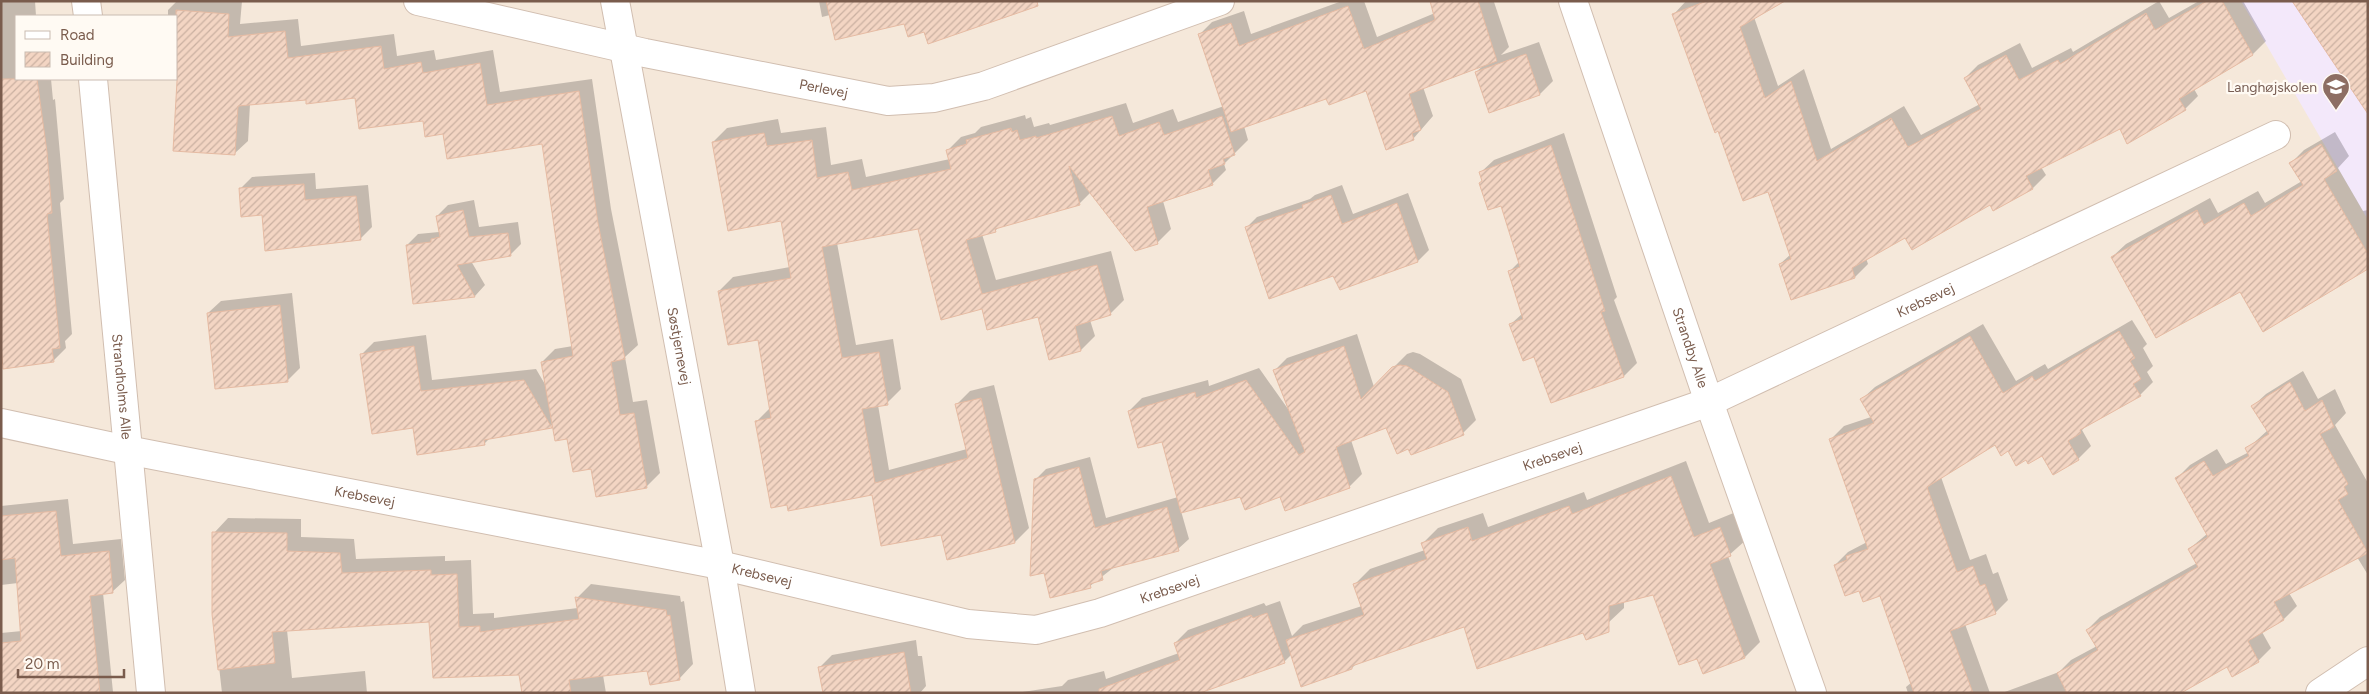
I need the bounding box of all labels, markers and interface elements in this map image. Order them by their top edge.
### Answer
legend [15,15,178,80]
text: Road [60,26,95,44]
text: Building [60,51,114,69]
school or university icon: Langhøjskolen [2321,72,2351,111]
street label: Perlevej [798,75,850,101]
place label: Langhøjskolen [2227,79,2317,96]
street label: Krebsevej [1894,279,1957,321]
street label: Strandby Alle [1669,305,1712,390]
street label: Søstjernevej [664,306,695,386]
street label: Strandholms Alle [109,333,136,441]
street label: Krebsevej [1520,438,1584,474]
street label: Krebsevej [333,482,397,510]
street label: Krebsevej [730,560,794,590]
street label: Krebsevej [1138,571,1202,607]
scale bar [18,646,124,678]
text: 20 m [25,655,59,673]

